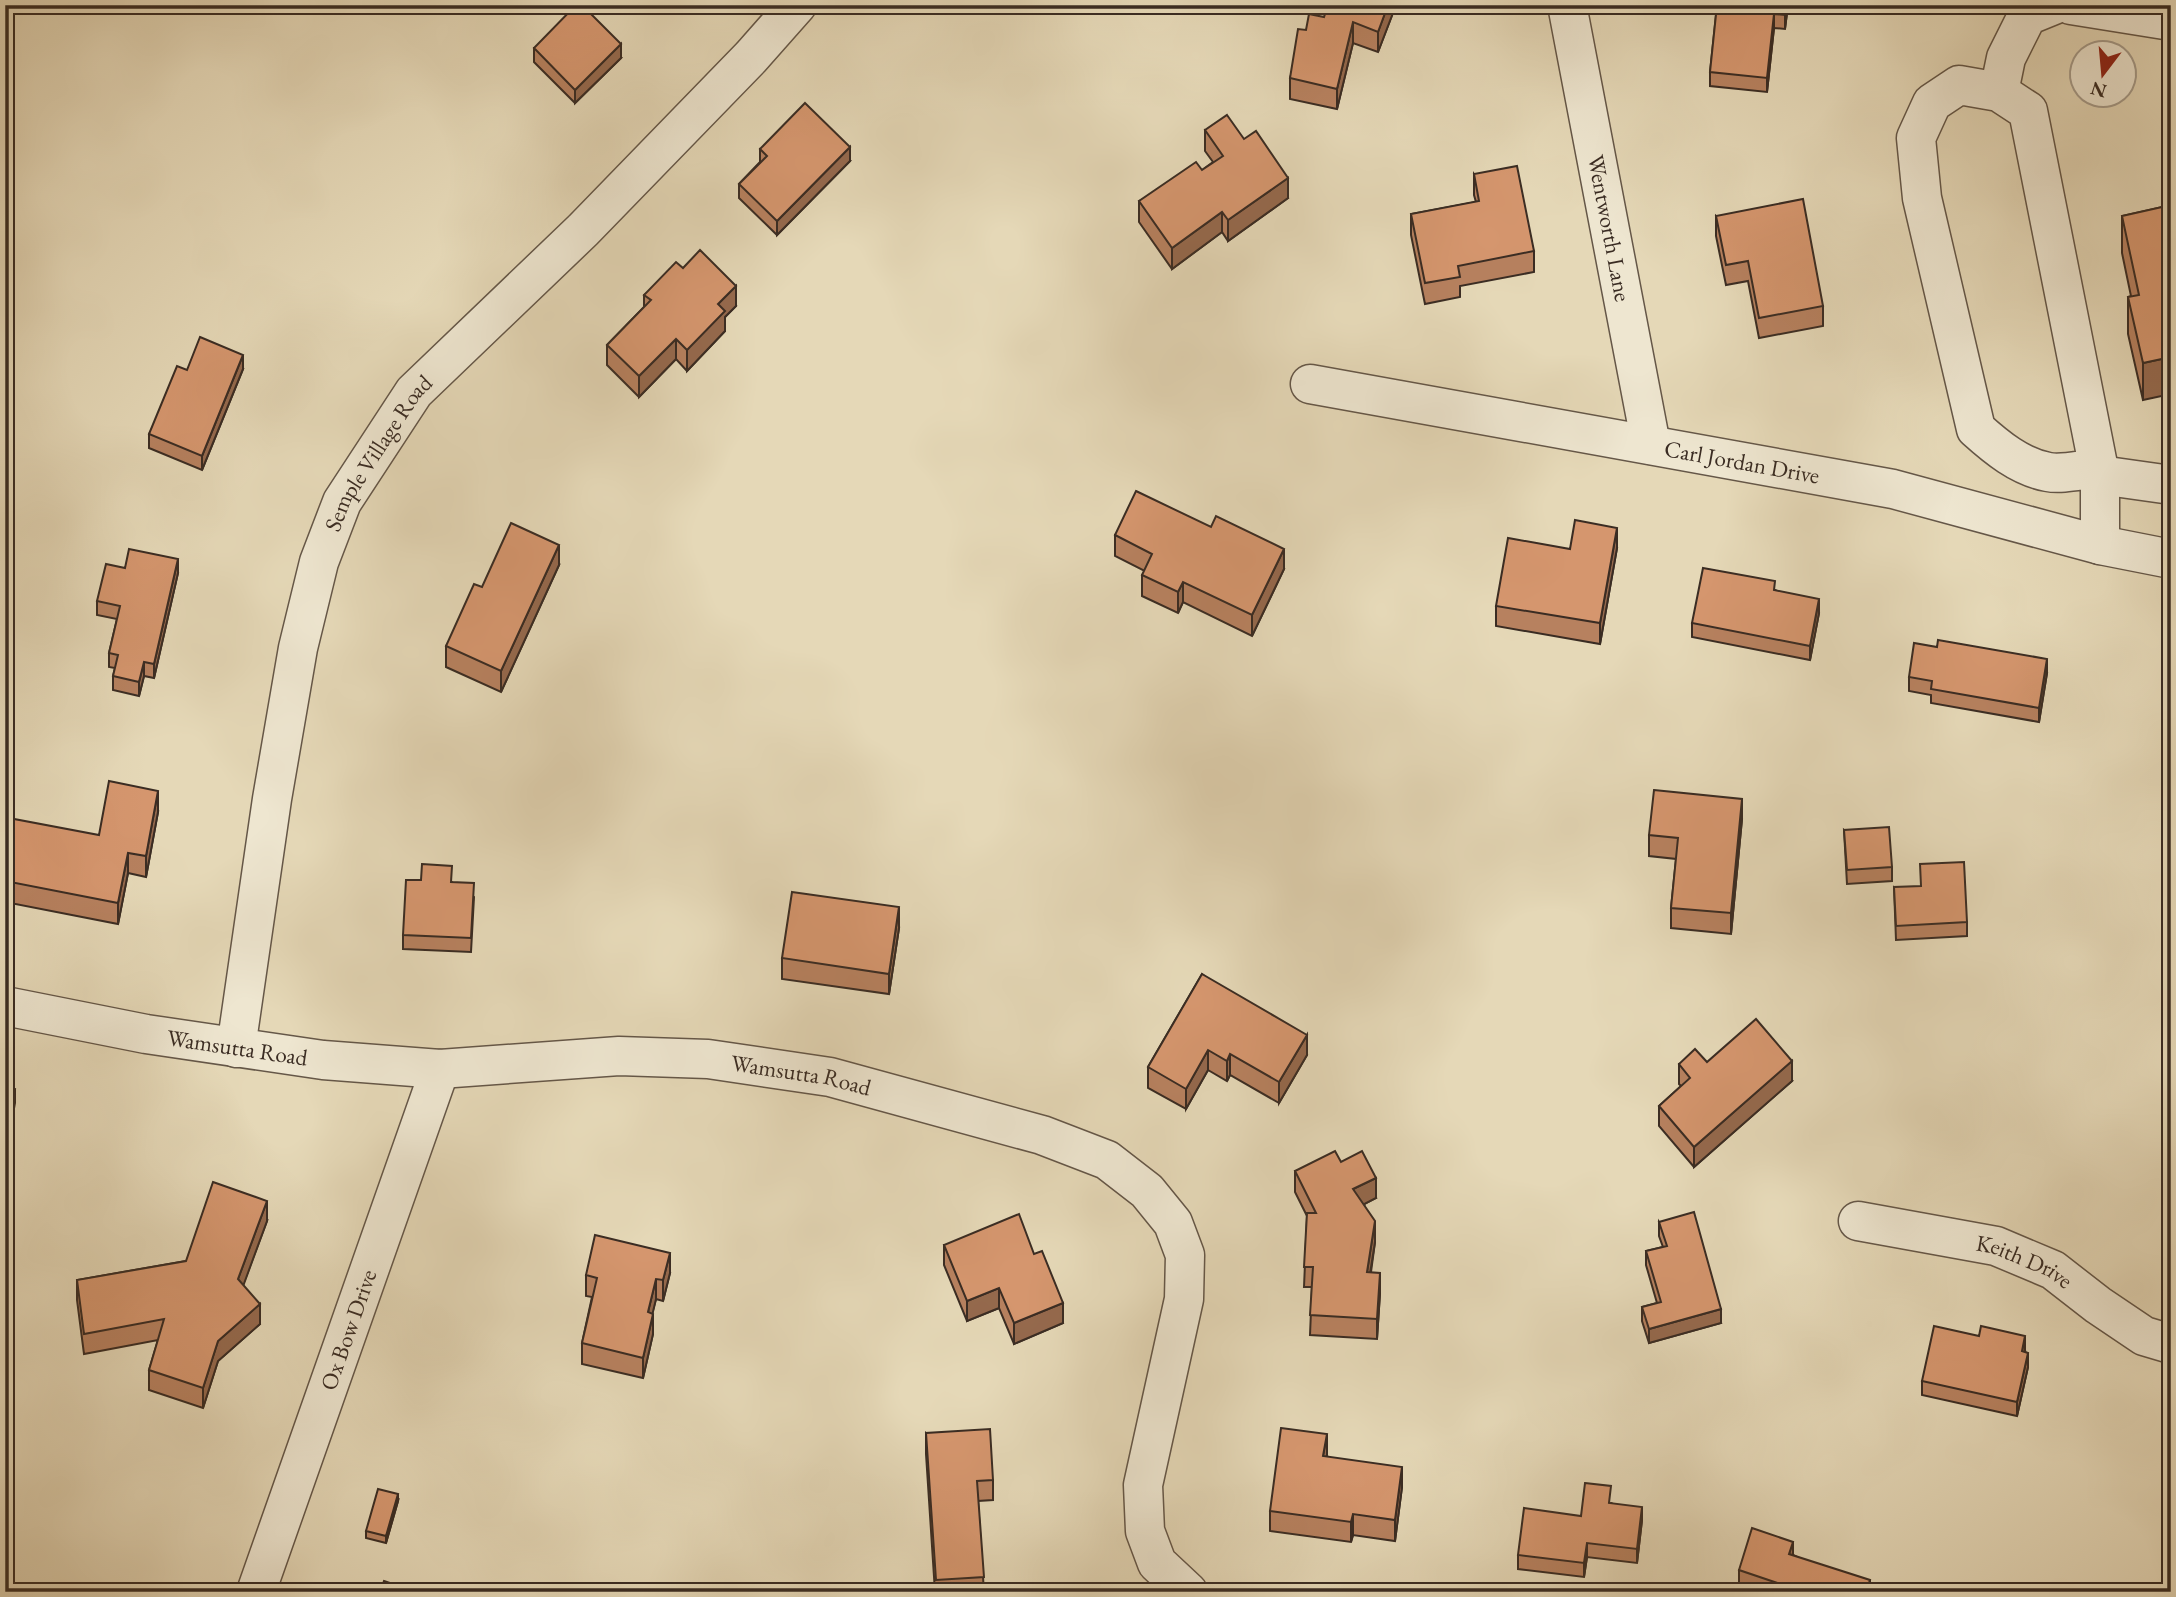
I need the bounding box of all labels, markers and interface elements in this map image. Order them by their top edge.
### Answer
north arrow [2068,38,2138,108]
text: N [2087,76,2109,104]
street label: Wentworth Lane [1581,152,1638,304]
street label: Semple Village Road [317,367,439,535]
street label: Carl Jordan Drive [1662,433,1822,490]
street label: Wamsutta Road [165,1022,310,1073]
street label: Wamsutta Road [729,1048,875,1103]
street label: Keith Drive [1974,1228,2079,1295]
street label: Ox Bow Drive [313,1265,383,1394]

